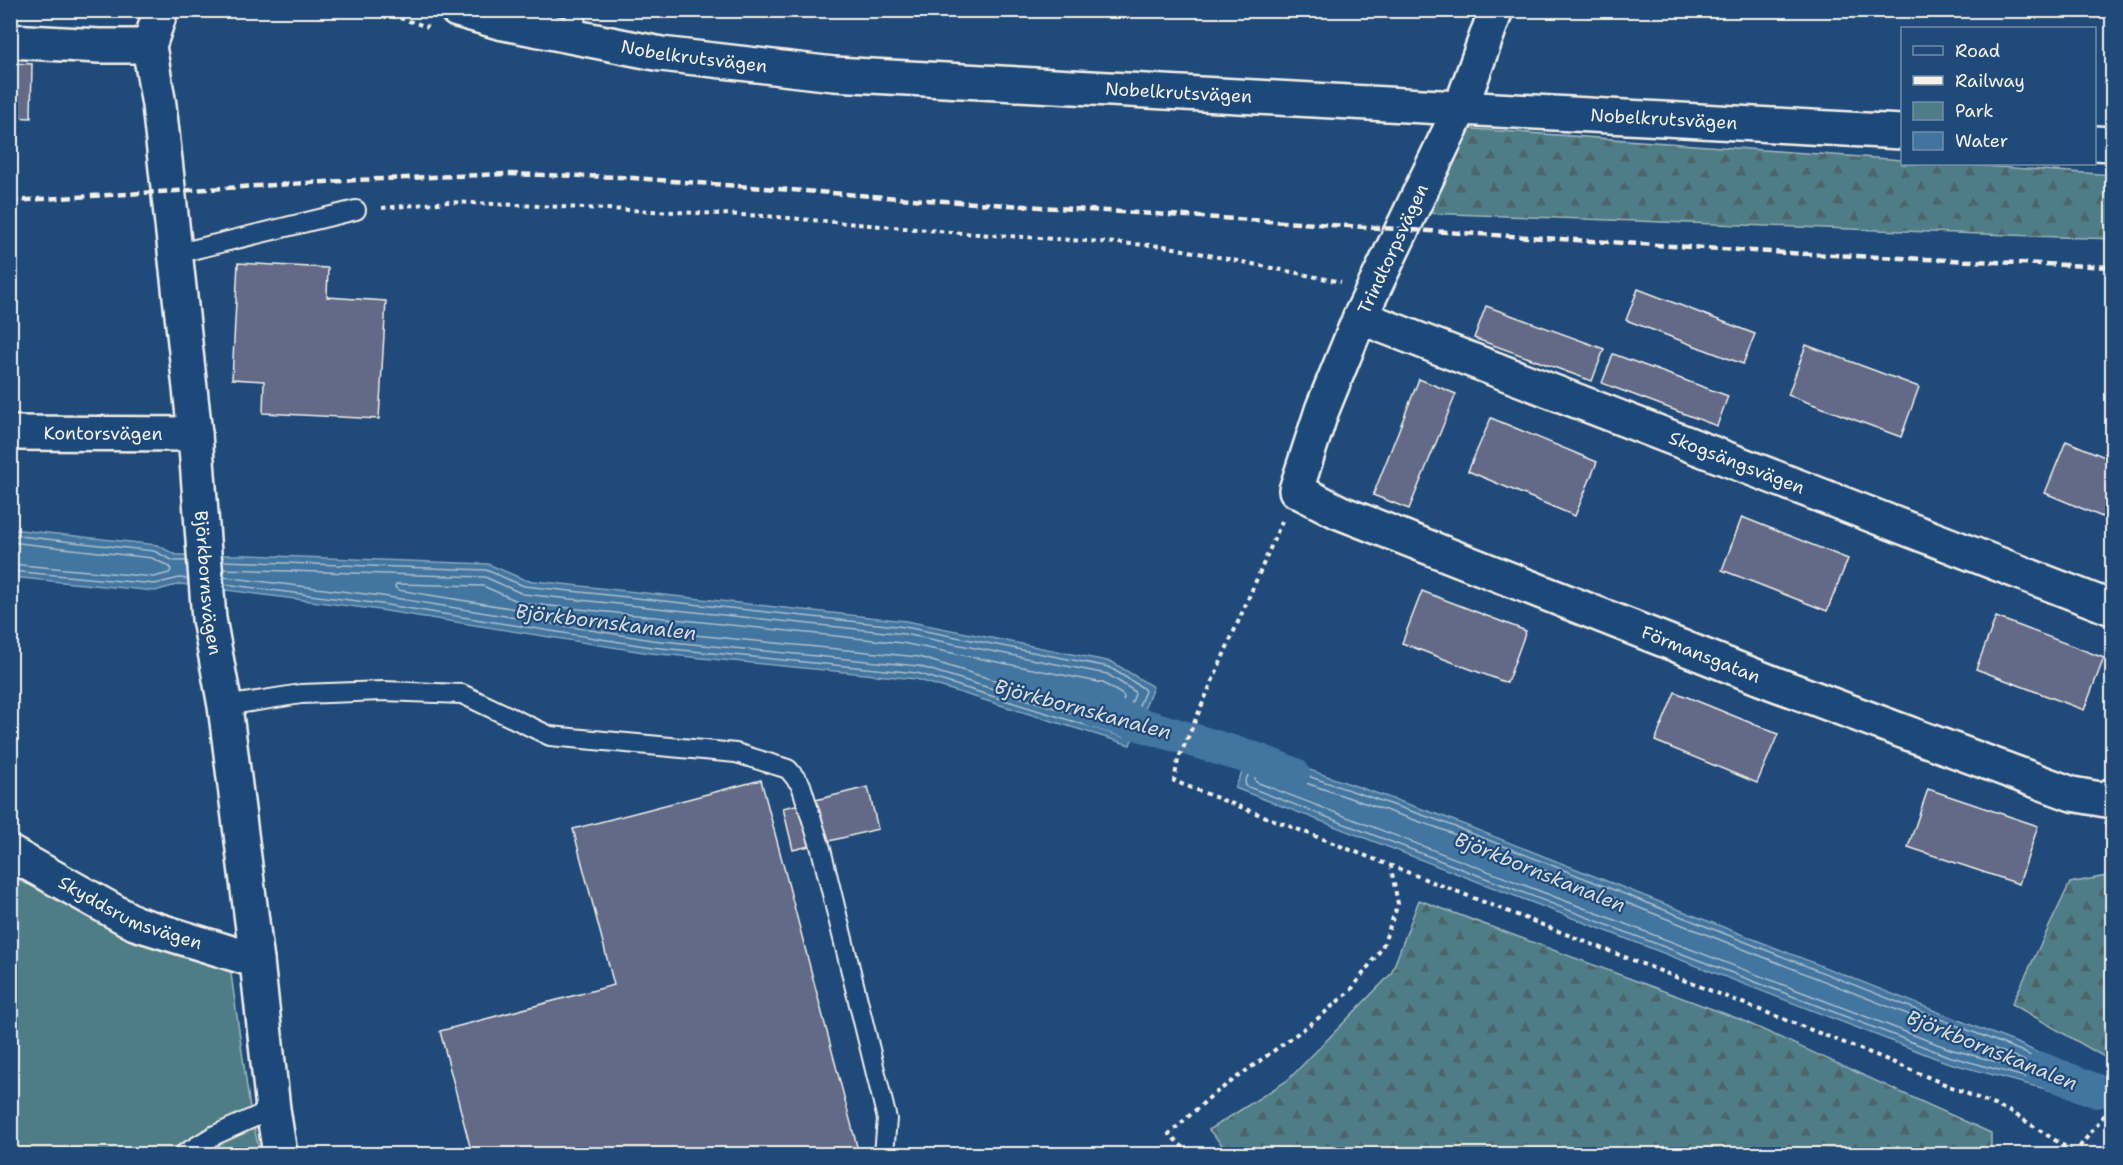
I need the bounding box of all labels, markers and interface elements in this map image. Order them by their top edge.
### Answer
legend [1901,27,2096,165]
street label: Nobelkrutsvägen [619,34,769,78]
text: Road [1955,39,2000,63]
text: Railway [1955,69,2025,93]
street label: Nobelkrutsvägen [1104,77,1253,109]
text: Park [1955,99,1994,123]
street label: Nobelkrutsvägen [1590,103,1738,135]
text: Water [1955,129,2008,153]
street label: Trindtorpsvägen [1352,180,1434,318]
street label: Kontorsvägen [43,421,163,446]
street label: Skogsängsvägen [1665,426,1808,500]
street label: Björkbornsvägen [189,510,227,657]
water label: Björkbornskanalen [514,598,698,646]
street label: Förmansgatan [1638,620,1764,689]
water label: Björkbornskanalen [992,673,1174,745]
water label: Björkbornskanalen [1451,826,1629,918]
street label: Skyddsrumsvägen [54,870,205,955]
water label: Björkbornskanalen [1903,1004,2081,1096]

